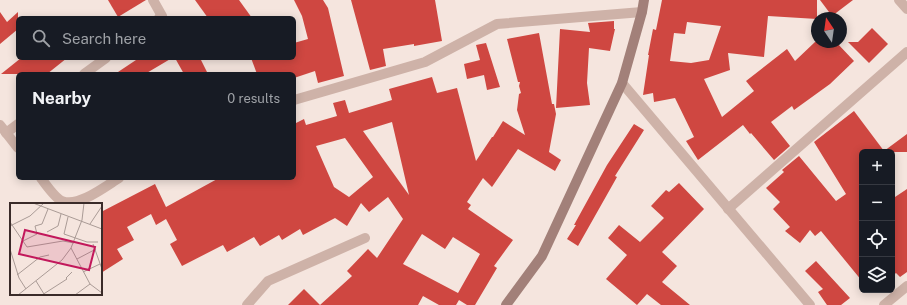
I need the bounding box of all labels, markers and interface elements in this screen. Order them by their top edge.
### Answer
north arrow [811,12,847,48]
search box [16,16,296,60]
icon: search [30,27,52,49]
text: Search here [62,30,146,47]
text: Nearby [32,88,91,108]
text: 0 results [227,91,280,106]
map controls [859,149,895,293]
button: + [859,149,895,185]
button: − [859,185,895,221]
inset map [10,203,102,295]
button: locate [859,221,895,257]
button: layers [859,257,895,293]

